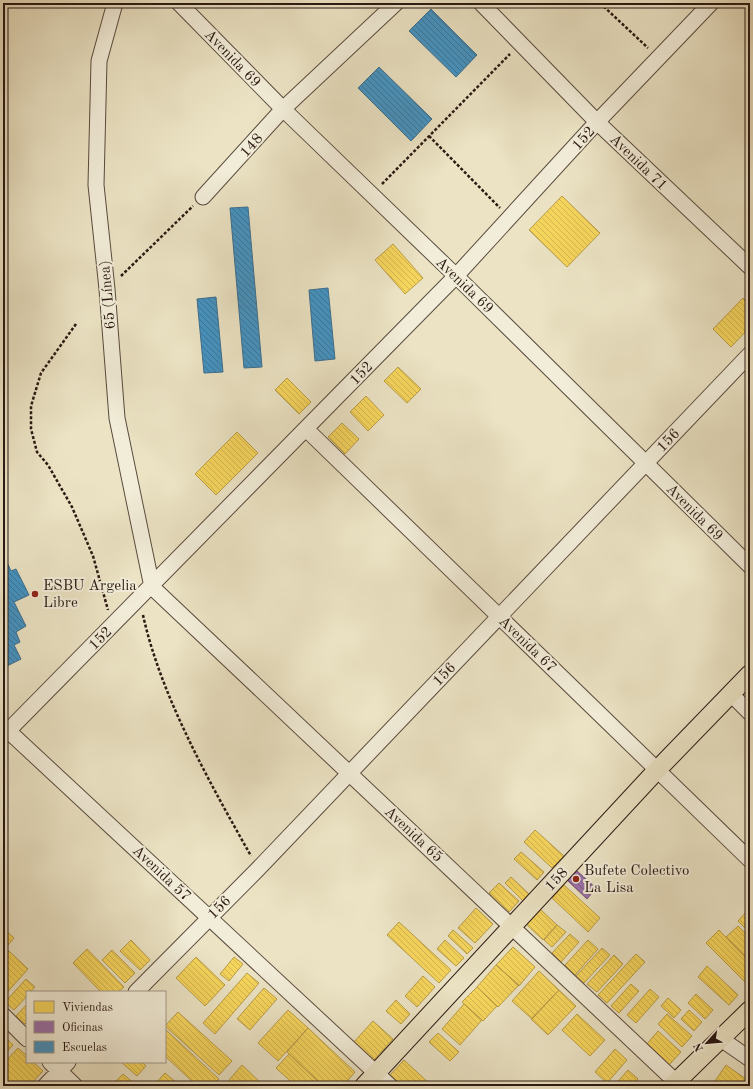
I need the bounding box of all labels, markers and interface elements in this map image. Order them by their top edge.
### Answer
street label: Avenida 69 [201,27,263,91]
street label: 152 [570,124,598,154]
street label: 148 [238,131,266,161]
street label: Avenida 71 [606,132,670,194]
street label: Avenida 69 [432,255,496,317]
street label: 65 (Línea) [98,260,119,330]
street label: 152 [348,359,377,389]
street label: 156 [655,426,684,456]
street label: Avenida 69 [663,482,725,544]
place label: ESBU Argelia Libre [43,579,137,611]
marker: ESBU Argelia Libre [30,589,40,599]
street label: Avenida 67 [495,614,559,676]
street label: 152 [87,625,116,654]
street label: 156 [431,660,460,690]
street label: Avenida 65 [381,805,445,866]
street label: Avenida 57 [129,844,193,905]
place label: Bufete Colectivo La Lisa [584,864,690,896]
street label: 158 [543,865,571,895]
marker: Bufete Colectivo La Lisa [571,874,581,884]
street label: 156 [206,894,235,923]
legend [26,991,166,1063]
text: Viviendas [62,1002,113,1014]
text: Oficinas [62,1022,103,1034]
north arrow [687,1023,727,1063]
text: N [692,1040,706,1053]
text: Escuelas [62,1042,107,1054]

